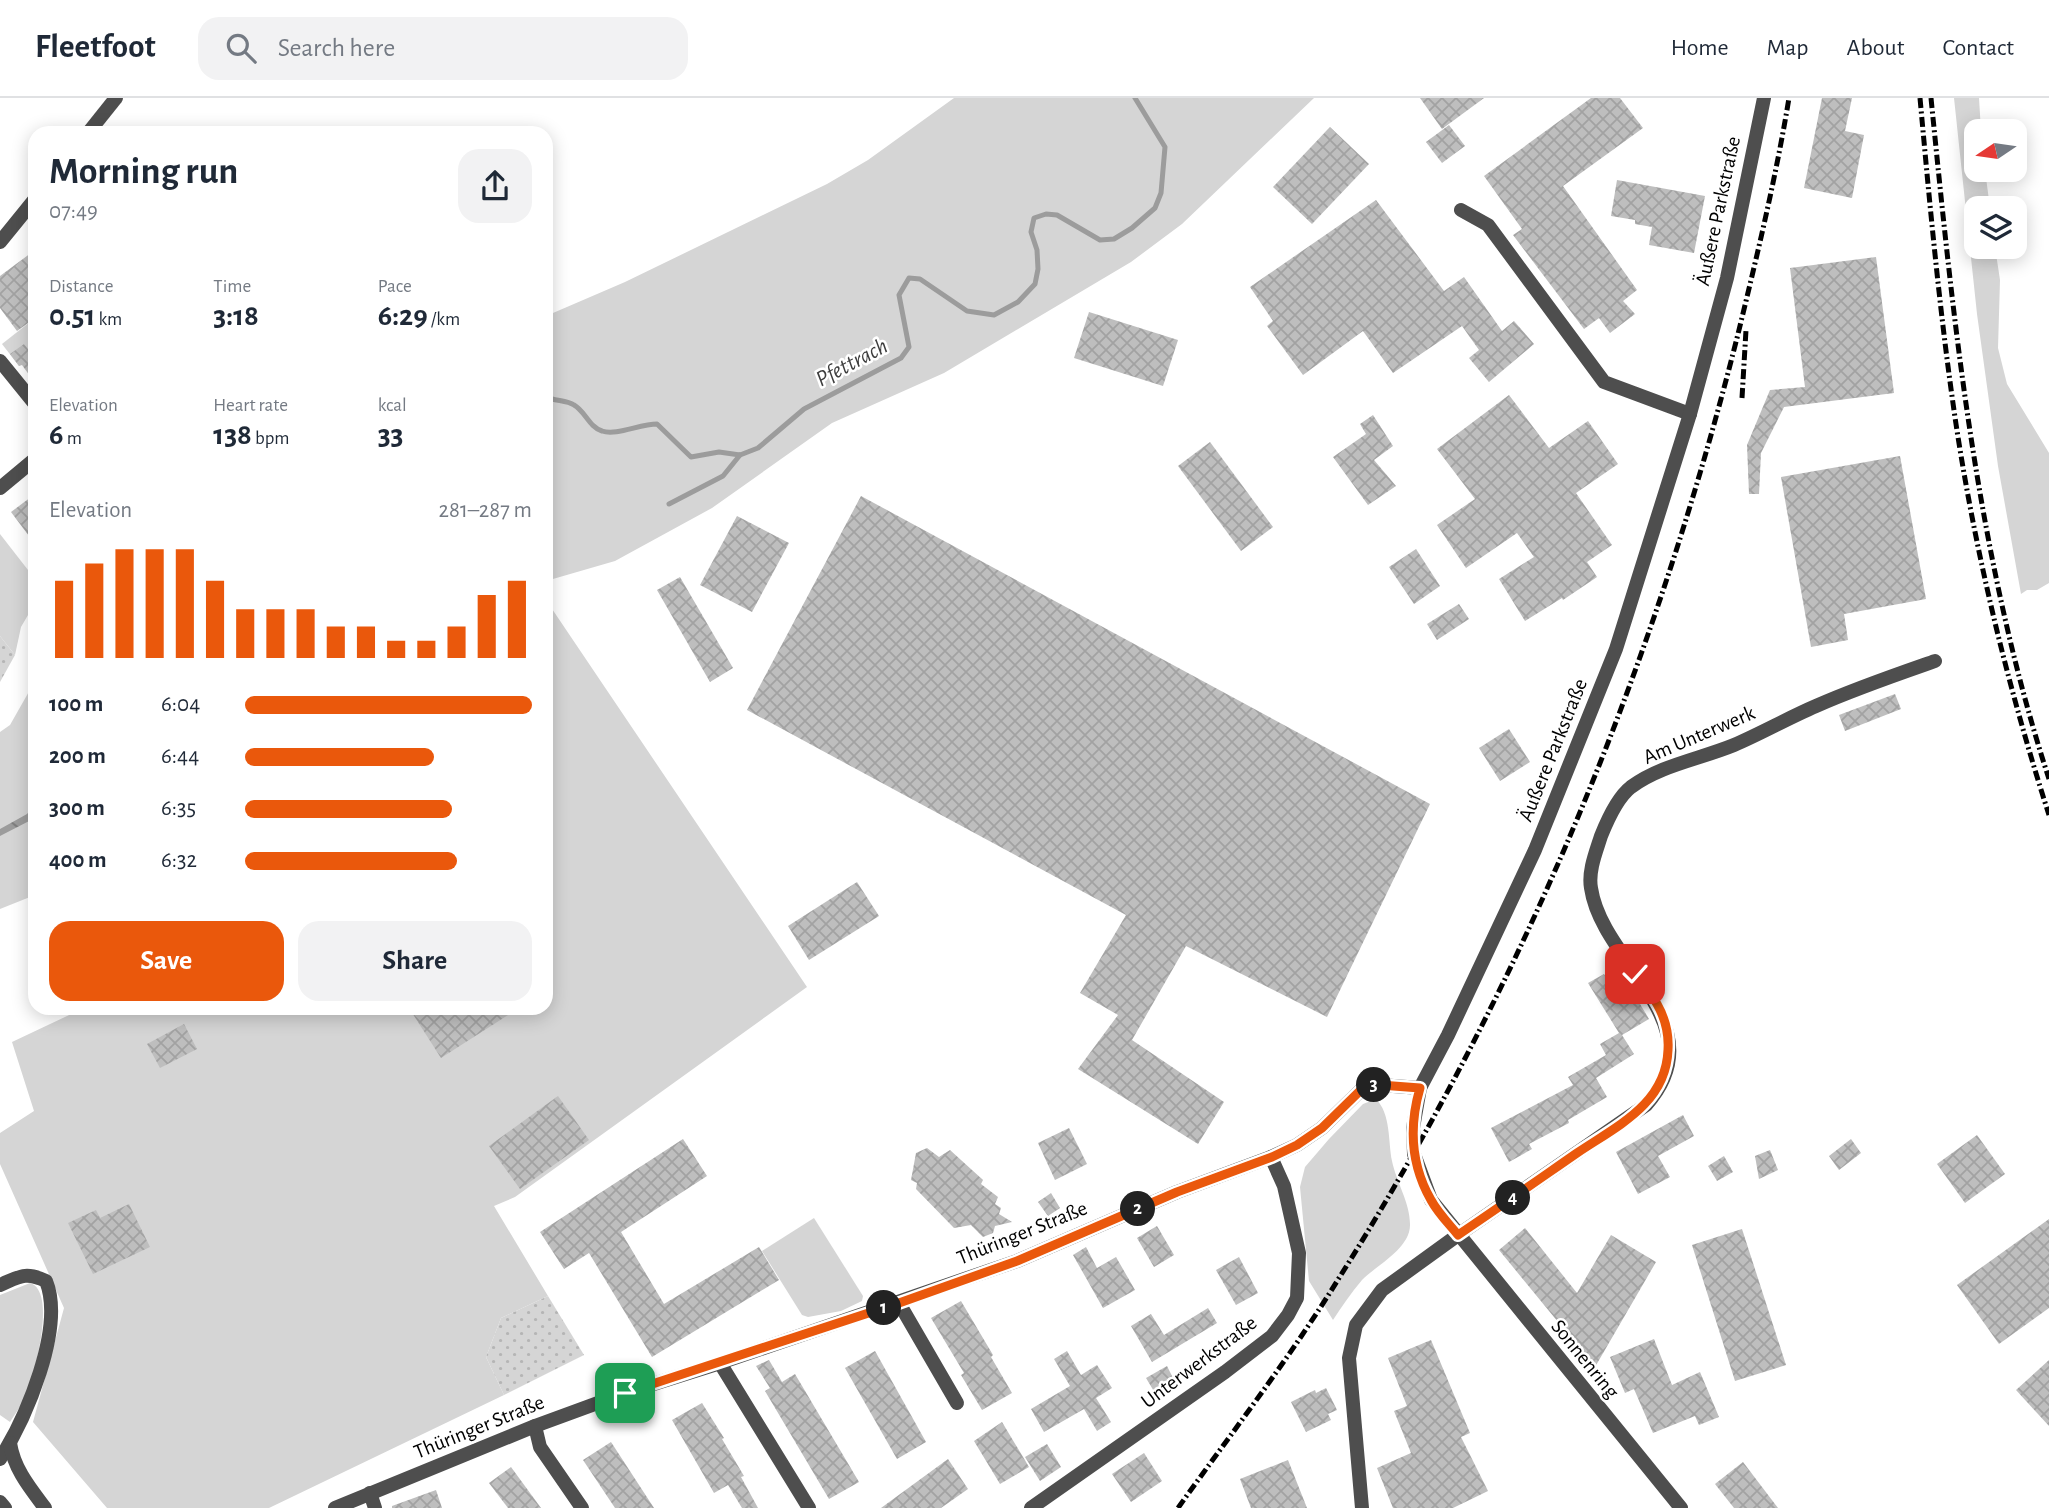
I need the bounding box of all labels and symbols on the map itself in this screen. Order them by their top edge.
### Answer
north arrow [1964,119,2026,182]
street label: Äußere Parkstraße [1691,134,1744,288]
water label: Pfettrach [812,335,892,391]
street label: Äußere Parkstraße [1514,675,1591,824]
street label: Am Unterwerk [1640,702,1758,768]
pin [1605,944,1665,1004]
pin: 3 [1356,1068,1392,1102]
pin: 4 [1496,1180,1530,1216]
pin: 2 [1120,1192,1156,1226]
street label: Thüringer Straße [954,1197,1090,1269]
pin: 1 [866,1290,902,1326]
street label: Unterwerkstraße [1137,1312,1261,1412]
street label: Sonnenring [1547,1316,1623,1403]
pin [595,1363,655,1423]
street label: Thüringer Straße [411,1391,547,1463]

